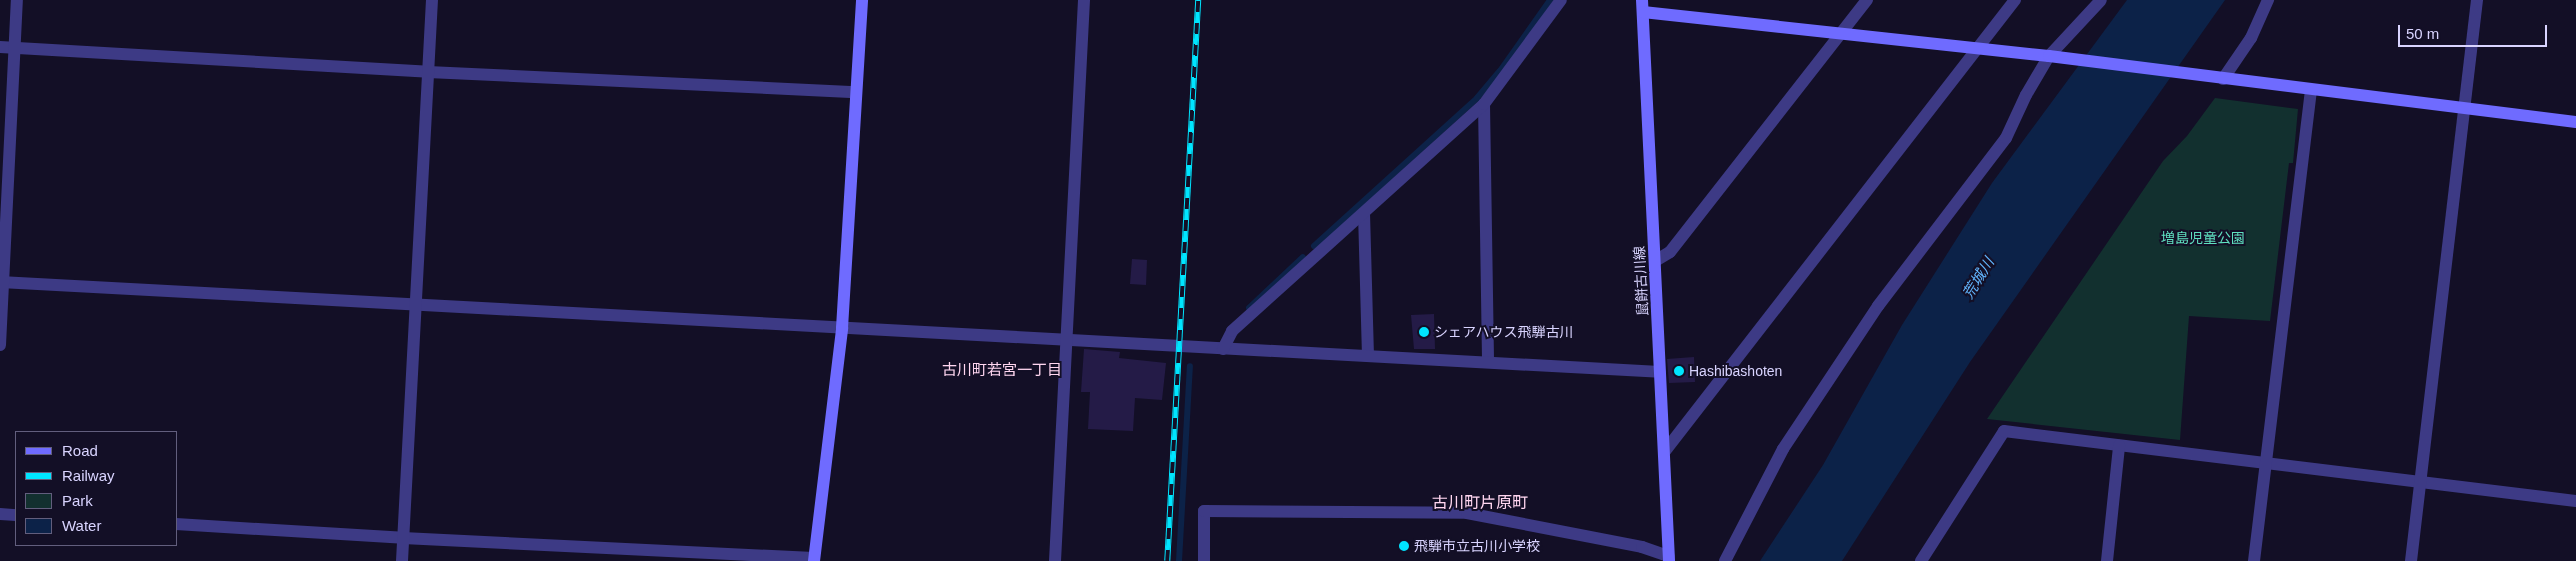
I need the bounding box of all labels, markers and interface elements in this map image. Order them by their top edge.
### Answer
scale bar [2401,15,2550,47]
text: 50 m [2406,25,2439,42]
park label: 増島児童公園 [2161,230,2245,246]
street label: 鼠餅古川線 [1631,246,1651,316]
water label: 荒城川 [1958,254,1998,302]
place label: シェアハウス飛騨古川 [1434,324,1574,340]
marker: シェアハウス飛騨古川 [1418,326,1430,338]
district label: 古川町若宮一丁目 [942,361,1062,379]
place label: Hashibashoten [1689,363,1782,379]
marker: Hashibashoten [1673,365,1685,377]
legend [15,431,178,546]
text: Road [62,442,98,459]
text: Railway [62,467,115,484]
text: Park [62,492,93,509]
district label: 古川町片原町 [1432,493,1528,513]
text: Water [62,517,101,534]
place label: 飛騨市立古川小学校 [1414,538,1540,554]
marker: 飛騨市立古川小学校 [1398,540,1410,552]

